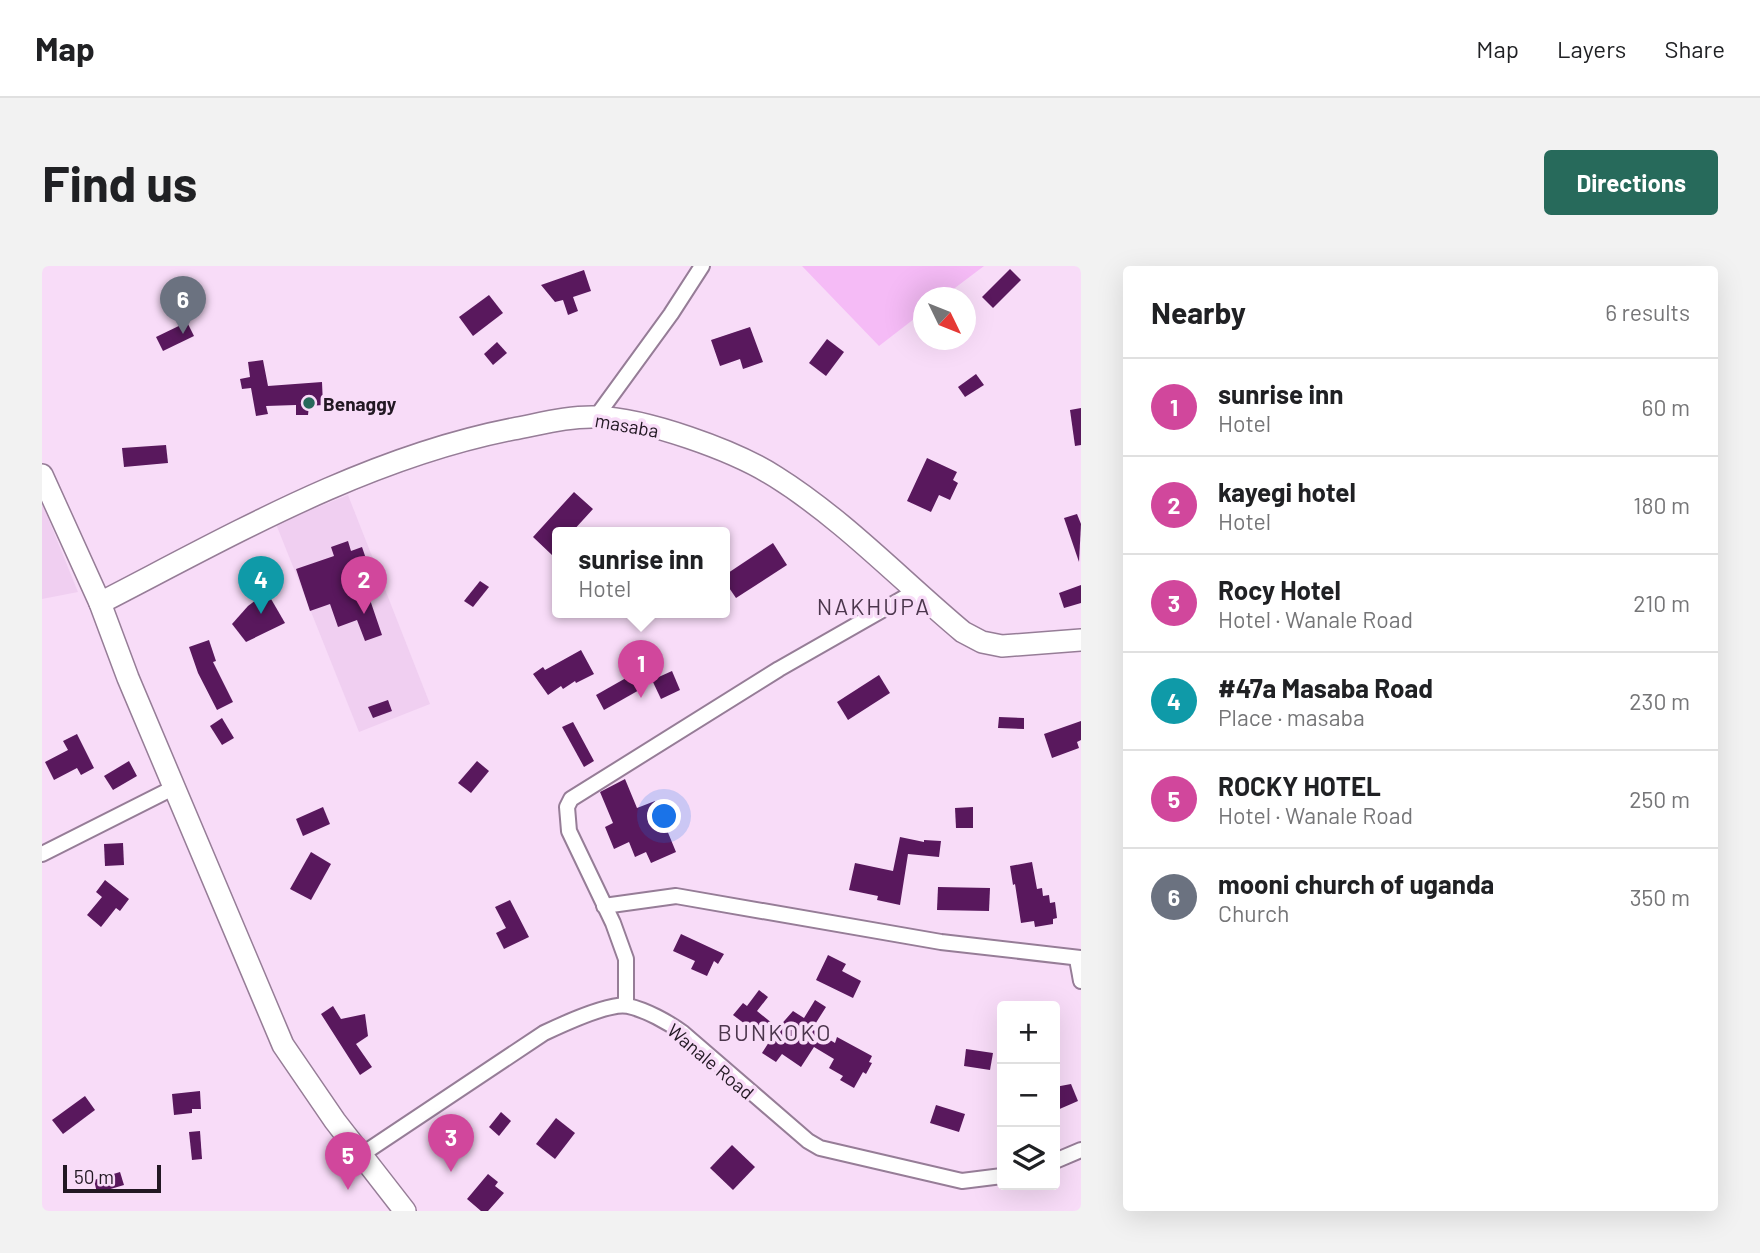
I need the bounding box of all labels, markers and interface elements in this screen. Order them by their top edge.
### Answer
text: Map [35,28,95,68]
text: Map [1476,34,1519,63]
text: Layers [1557,34,1626,63]
text: Share [1664,34,1725,63]
button: Directions [1544,150,1718,215]
text: Find us [42,153,197,212]
pin: 6 [160,276,206,334]
north arrow [913,287,976,350]
text: Nearby [1151,294,1246,330]
text: 6 results [1605,298,1690,326]
text: sunrise inn [1218,378,1344,409]
place label: Benaggy [323,392,397,415]
text: 1 [1170,393,1178,421]
text: 60 m [1642,393,1690,421]
marker: Benaggy [301,395,317,411]
street label: masaba [593,408,661,442]
text: Hotel [1218,409,1271,437]
text: kayegi hotel [1218,476,1356,507]
text: 2 [1168,491,1180,519]
text: 180 m [1633,491,1690,519]
text: Hotel [1218,507,1271,535]
popup [552,527,730,618]
text: sunrise inn [578,543,704,574]
pin: 4 [238,556,284,614]
pin: 2 [341,556,387,614]
text: Hotel [578,574,631,602]
text: Rocy Hotel [1218,574,1341,605]
text: 3 [1168,589,1180,617]
text: 210 m [1633,589,1690,617]
district label: NAKHUPA [817,592,931,620]
text: Hotel · Wanale Road [1218,605,1413,633]
pin: 1 [618,640,664,698]
text: #47a Masaba Road [1218,672,1433,703]
text: 4 [1167,687,1181,715]
text: 230 m [1629,687,1690,715]
text: Place · masaba [1218,703,1365,731]
text: ROCKY HOTEL [1218,770,1381,801]
text: 5 [1168,785,1180,813]
text: 250 m [1629,785,1690,813]
your location [647,799,681,833]
text: Hotel · Wanale Road [1218,801,1413,829]
text: mooni church of uganda [1218,868,1494,899]
text: 6 [1168,883,1180,911]
text: 350 m [1630,883,1690,911]
text: Church [1218,899,1289,927]
map controls [997,1001,1060,1190]
button: + [997,1001,1060,1064]
street label: Wanale Road [663,1018,759,1104]
district label: BUNKOKO [717,1018,833,1046]
button: − [997,1064,1060,1127]
pin: 3 [428,1114,474,1172]
button: layers [997,1127,1060,1190]
pin: 5 [325,1132,371,1190]
scale bar [63,1162,161,1194]
text: 50 m [74,1165,114,1188]

